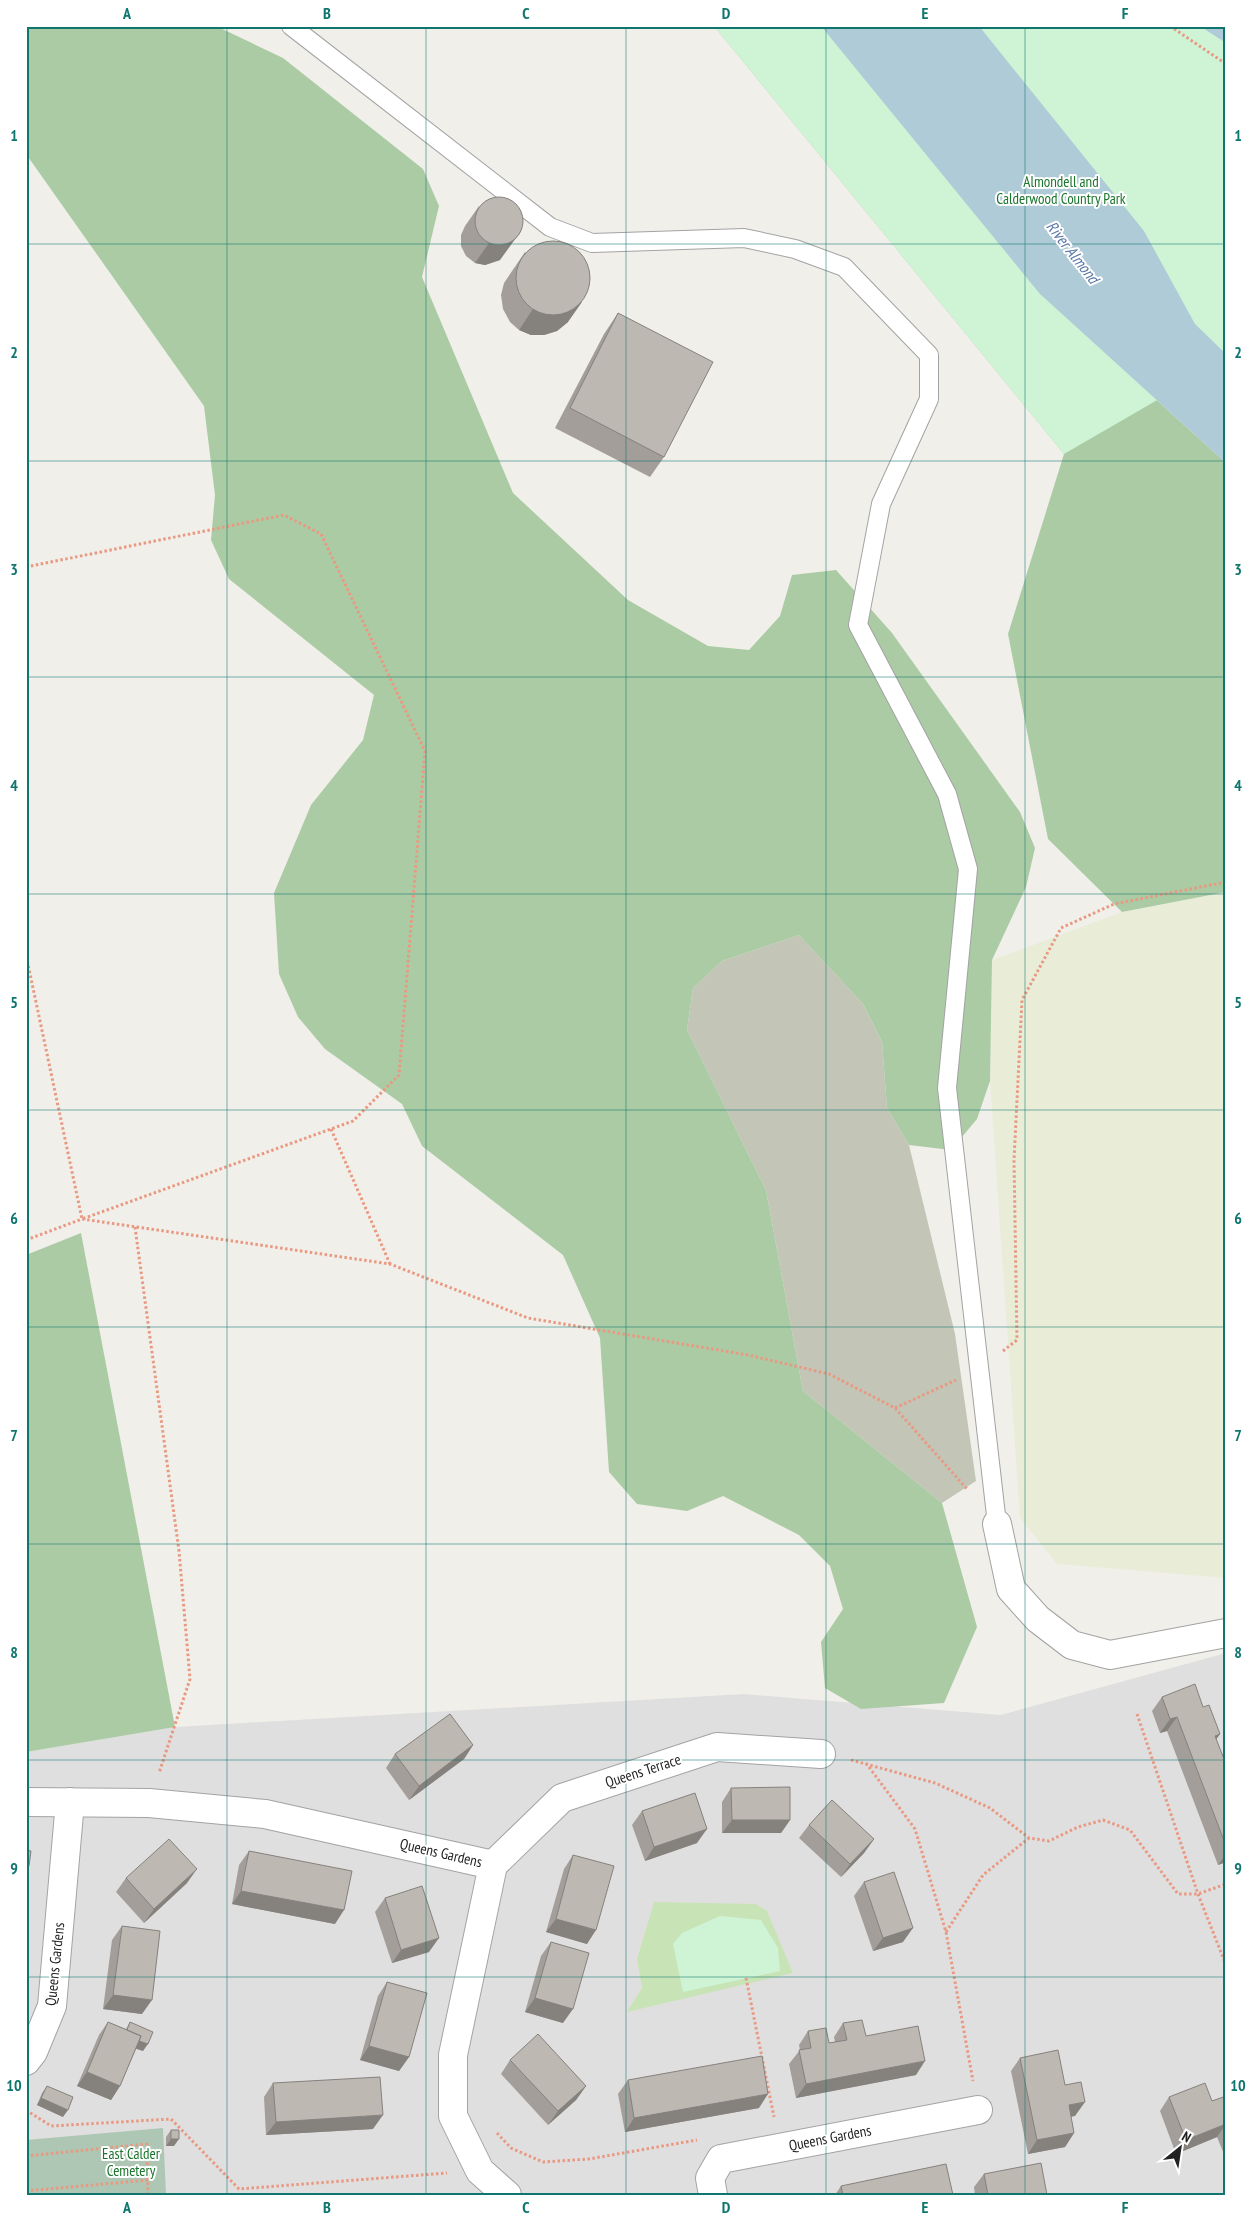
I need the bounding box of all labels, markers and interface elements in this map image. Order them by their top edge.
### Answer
text: A [122,3,132,23]
text: B [323,3,331,23]
text: C [522,3,530,23]
text: D [722,3,731,23]
text: E [922,3,929,23]
text: F [1122,3,1129,23]
text: 1 [10,125,18,145]
text: 1 [1234,125,1242,145]
park label: Almondell and Calderwood Country Park [996,172,1126,208]
water label: River Almond [1042,217,1105,289]
text: 2 [10,342,18,362]
text: 2 [1234,342,1242,362]
text: 3 [10,559,18,579]
text: 3 [1234,559,1242,579]
text: 4 [10,775,18,795]
text: 4 [1234,775,1242,795]
text: 5 [10,992,18,1012]
text: 5 [1234,992,1242,1012]
text: 6 [10,1208,18,1228]
text: 6 [1234,1208,1242,1228]
text: 7 [10,1425,18,1445]
text: 7 [1234,1425,1242,1445]
text: 8 [10,1642,18,1662]
text: 8 [1234,1642,1242,1662]
street label: Queens Terrace [603,1749,683,1792]
street label: Queens Gardens [398,1834,484,1871]
text: 9 [10,1858,18,1878]
text: 9 [1234,1858,1242,1878]
street label: Queens Gardens [41,1921,68,2007]
text: 10 [6,2075,22,2095]
text: 10 [1230,2075,1246,2095]
street label: Queens Gardens [787,2120,873,2155]
north arrow [1154,2124,1204,2174]
text: N [1179,2127,1194,2146]
park label: East Calder Cemetery [102,2144,161,2180]
text: A [122,2197,132,2217]
text: B [323,2197,331,2217]
text: C [522,2197,530,2217]
text: D [722,2197,731,2217]
text: E [922,2197,929,2217]
text: F [1122,2197,1129,2217]

